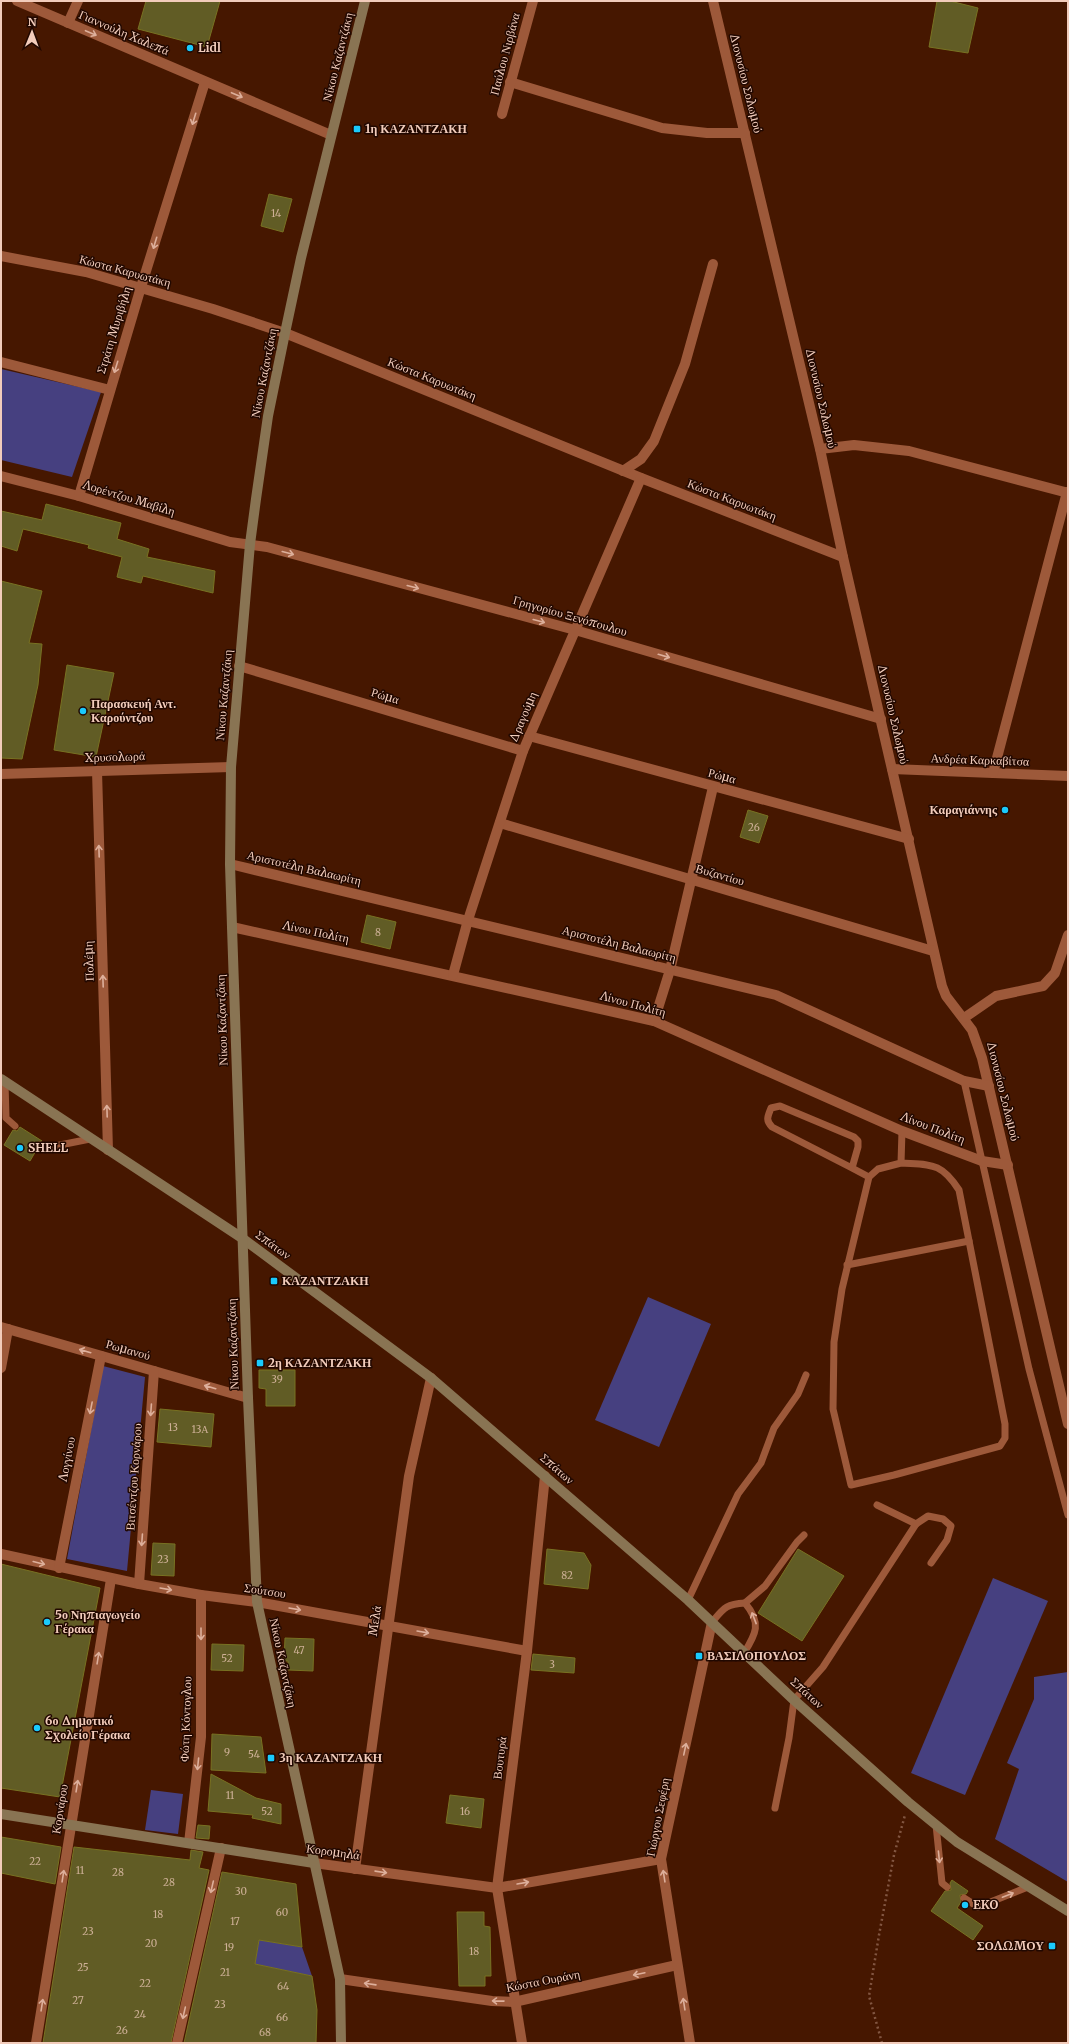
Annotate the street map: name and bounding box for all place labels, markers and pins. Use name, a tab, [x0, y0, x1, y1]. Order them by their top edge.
place label: Lidl	[198, 40, 221, 55]
marker: Lidl	[185, 43, 195, 53]
place label: 1η ΚΑΖΑΝΤΖΑΚΗ	[365, 121, 468, 136]
marker: 1η ΚΑΖΑΝΤΖΑΚΗ	[352, 124, 362, 134]
place label: Παρασκευή Αντ. Καρούντζου	[91, 696, 176, 725]
marker: Παρασκευή Αντ. Καρούντζου	[78, 706, 88, 716]
place label: Καραγιάννης	[929, 802, 998, 817]
marker: Καραγιάννης	[1000, 805, 1010, 815]
place label: SHELL	[28, 1140, 68, 1155]
marker: SHELL	[15, 1143, 25, 1153]
place label: ΚΑΖΑΝΤΖΑΚΗ	[282, 1273, 369, 1288]
marker: ΚΑΖΑΝΤΖΑΚΗ	[269, 1276, 279, 1286]
place label: 2η ΚΑΖΑΝΤΖΑΚΗ	[268, 1355, 372, 1370]
marker: 2η ΚΑΖΑΝΤΖΑΚΗ	[255, 1358, 265, 1368]
place label: 5ο Νηπιαγωγείο Γέρακα	[55, 1607, 140, 1636]
marker: 5ο Νηπιαγωγείο Γέρακα	[42, 1617, 52, 1627]
place label: ΒΑΣΙΛΟΠΟΥΛΟΣ	[707, 1648, 806, 1663]
marker: ΒΑΣΙΛΟΠΟΥΛΟΣ	[694, 1651, 704, 1661]
place label: 6ο Δημοτικό Σχολείο Γέρακα	[45, 1713, 130, 1742]
marker: 6ο Δημοτικό Σχολείο Γέρακα	[32, 1723, 42, 1733]
place label: 3η ΚΑΖΑΝΤΖΑΚΗ	[279, 1750, 383, 1765]
marker: 3η ΚΑΖΑΝΤΖΑΚΗ	[266, 1753, 276, 1763]
place label: EKO	[973, 1897, 998, 1912]
marker: EKO	[960, 1900, 970, 1910]
place label: ΣΟΛΩΜΟΥ	[977, 1938, 1044, 1953]
marker: ΣΟΛΩΜΟΥ	[1047, 1941, 1057, 1951]

